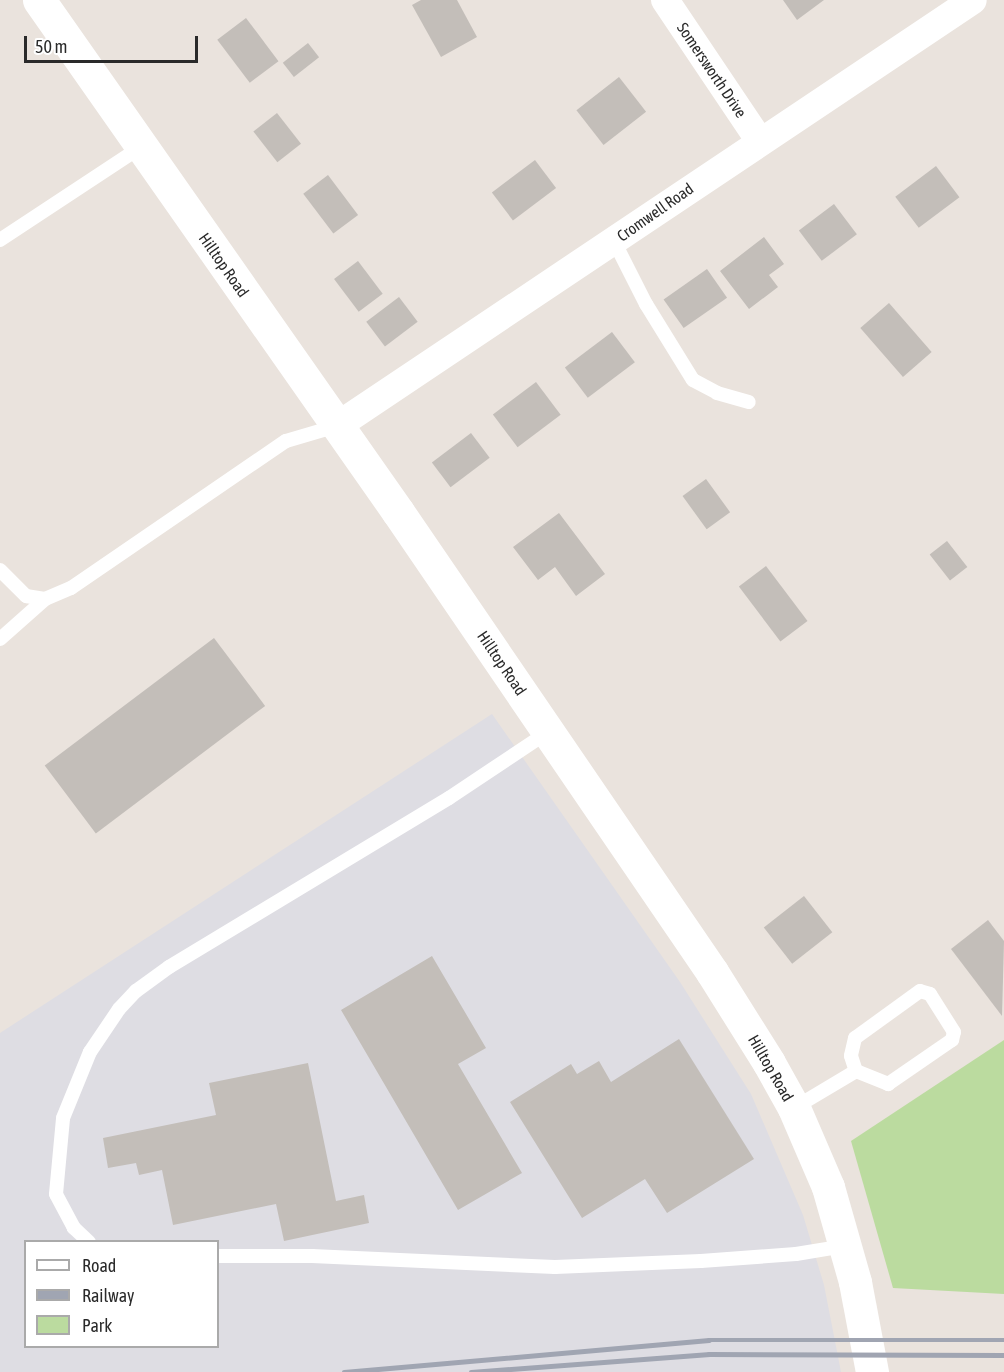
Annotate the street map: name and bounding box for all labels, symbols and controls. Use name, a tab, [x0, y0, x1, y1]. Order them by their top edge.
street label: Somersworth Drive	[673, 19, 751, 121]
scale bar	[27, 24, 201, 62]
text: 50 m	[35, 36, 67, 57]
street label: Cromwell Road	[613, 179, 697, 245]
street label: Hilltop Road	[195, 229, 253, 301]
street label: Hilltop Road	[473, 627, 531, 699]
street label: Hilltop Road	[744, 1031, 798, 1105]
legend	[24, 1240, 219, 1348]
text: Road	[82, 1255, 116, 1276]
text: Railway	[82, 1285, 134, 1306]
text: Park	[82, 1315, 112, 1336]

